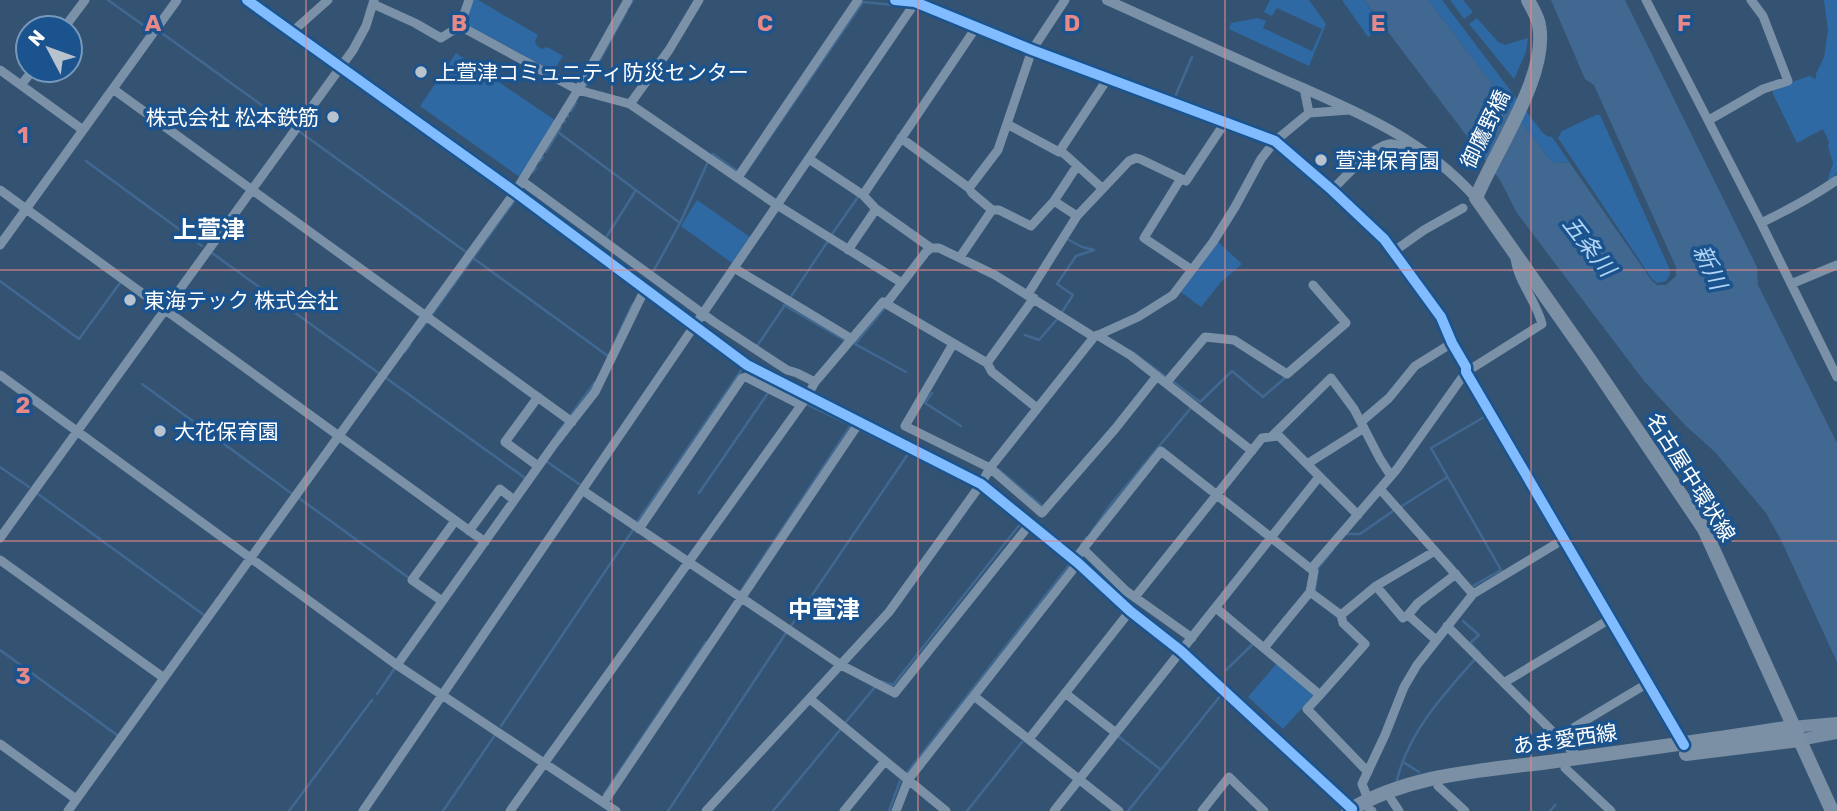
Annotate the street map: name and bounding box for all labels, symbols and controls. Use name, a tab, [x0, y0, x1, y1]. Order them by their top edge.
text: A	[145, 9, 162, 37]
text: B	[451, 9, 467, 37]
text: C	[757, 9, 773, 37]
text: D	[1064, 9, 1080, 37]
text: E	[1371, 9, 1385, 37]
text: F	[1677, 9, 1691, 37]
north arrow	[14, 14, 84, 84]
text: N	[23, 25, 50, 51]
place label: 上萱津コミュニティ防災センター	[435, 60, 749, 85]
marker: 上萱津コミュニティ防災センター	[413, 64, 429, 80]
street label: 御鷹野橋	[1455, 86, 1515, 172]
place label: 株式会社 松本鉄筋	[146, 105, 319, 130]
marker: 株式会社 松本鉄筋	[325, 109, 341, 125]
text: 1	[17, 121, 29, 149]
place label: 萱津保育園	[1335, 148, 1440, 173]
marker: 萱津保育園	[1313, 152, 1329, 168]
water label: 五条川	[1557, 210, 1623, 284]
district label: 上萱津	[173, 216, 245, 244]
water label: 新川	[1688, 240, 1734, 296]
place label: 東海テック 株式会社	[144, 288, 338, 313]
marker: 東海テック 株式会社	[122, 292, 138, 308]
text: 2	[16, 391, 30, 419]
street label: 名古屋中環状線	[1641, 408, 1741, 546]
place label: 大花保育園	[174, 419, 279, 444]
marker: 大花保育園	[152, 423, 168, 439]
district label: 中萱津	[788, 596, 860, 624]
text: 3	[15, 662, 31, 690]
street label: あま愛西線	[1511, 719, 1619, 759]

